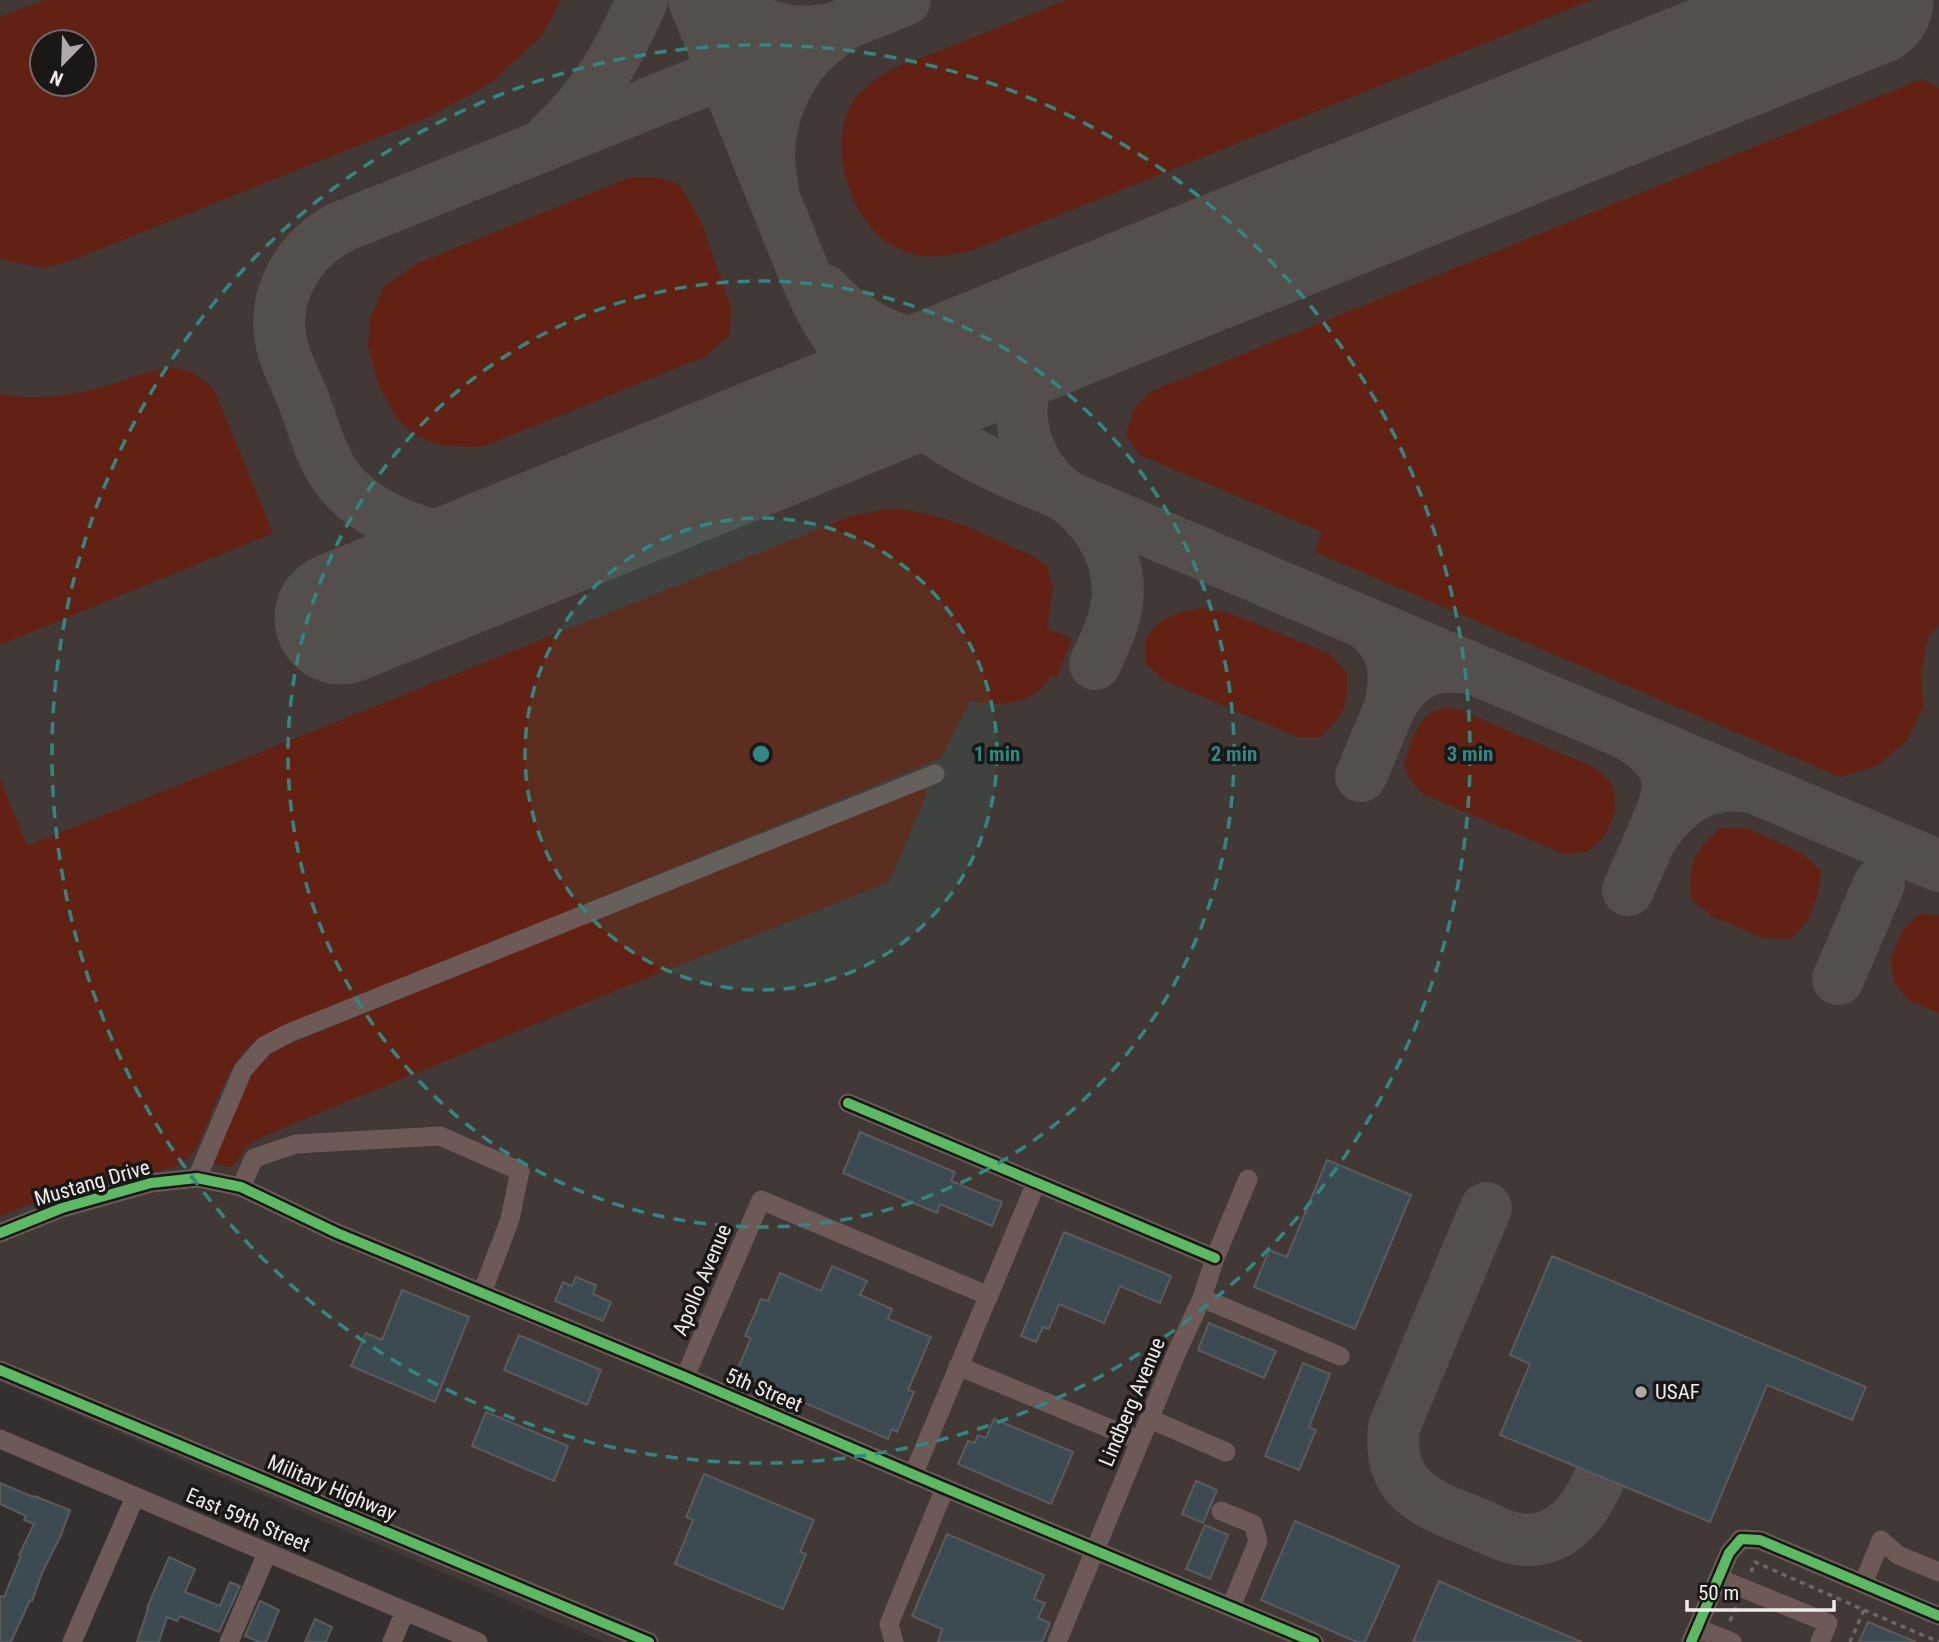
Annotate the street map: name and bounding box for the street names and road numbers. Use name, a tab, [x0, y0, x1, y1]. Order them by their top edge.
street label: Mustang Drive	[31, 1155, 153, 1211]
street label: Apollo Avenue	[668, 1221, 736, 1339]
street label: Lindberg Avenue	[1094, 1334, 1170, 1470]
street label: 5th Street	[722, 1363, 806, 1417]
street label: Military Highway	[264, 1450, 400, 1526]
street label: East 59th Street	[182, 1483, 314, 1557]

